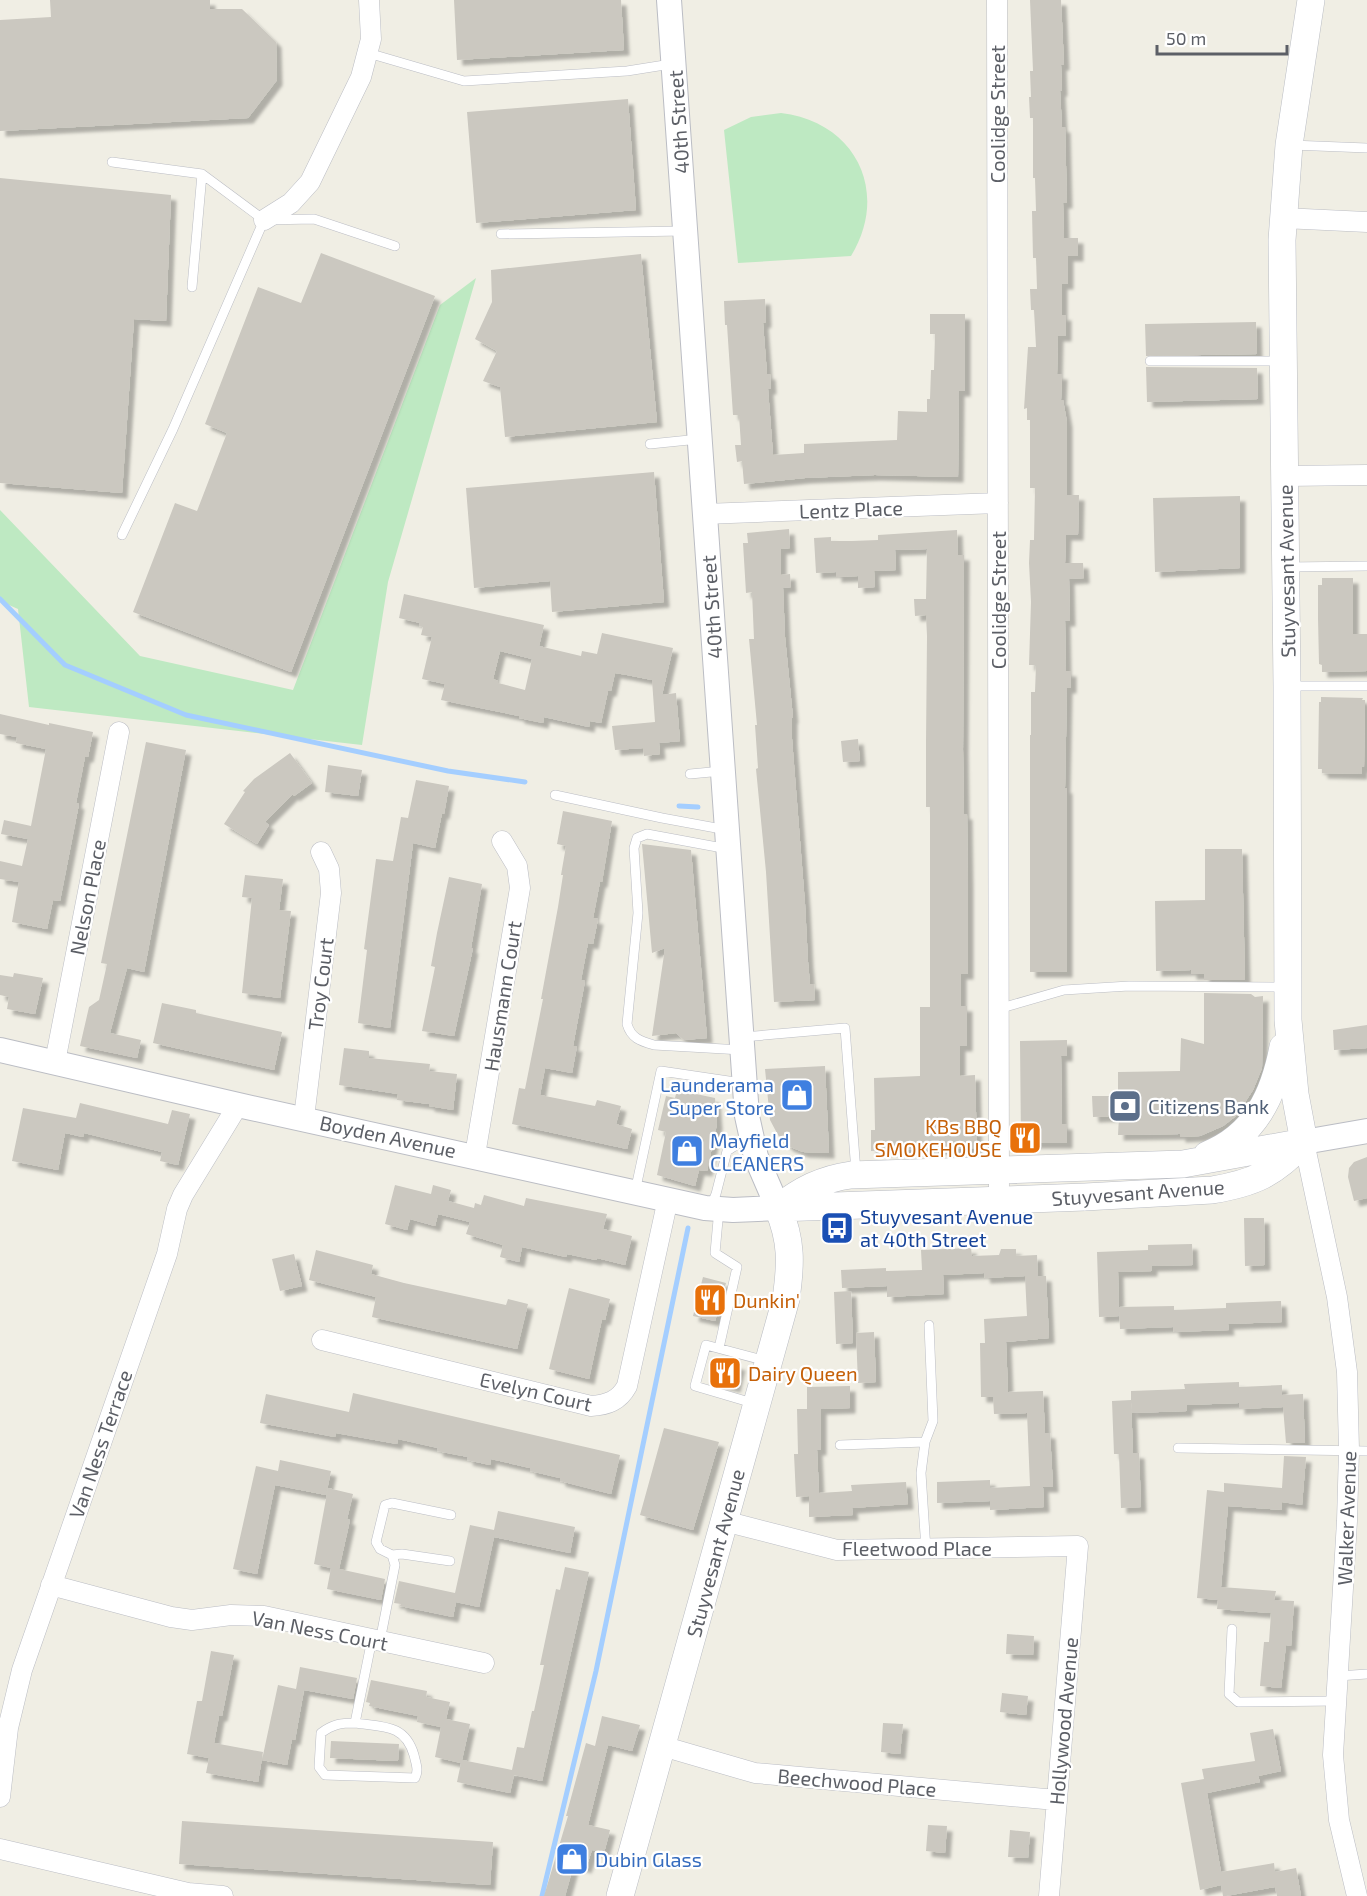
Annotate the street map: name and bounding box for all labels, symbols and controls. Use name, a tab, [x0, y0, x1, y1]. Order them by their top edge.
scale bar	[1157, 18, 1288, 56]
text: 50 m	[1166, 27, 1206, 49]
street label: Coolidge Street	[985, 44, 1009, 183]
street label: 40th Street	[662, 69, 694, 175]
street label: Stuyvesant Avenue	[1272, 484, 1300, 658]
street label: Lentz Place	[799, 495, 903, 523]
street label: Coolidge Street	[986, 530, 1010, 669]
street label: 40th Street	[695, 554, 727, 660]
street label: Nelson Place	[64, 837, 110, 957]
street label: Hausmann Court	[478, 919, 526, 1073]
street label: Troy Court	[302, 936, 338, 1032]
place label: Launderama Super Store	[660, 1072, 774, 1119]
shop icon: Launderama Super Store	[779, 1077, 815, 1113]
bank icon: Citizens Bank	[1107, 1088, 1143, 1124]
place label: Citizens Bank	[1148, 1094, 1269, 1118]
street label: Boyden Avenue	[318, 1110, 458, 1162]
place label: KBs BBQ SMOKEHOUSE	[875, 1114, 1002, 1161]
restaurant icon: KBs BBQ SMOKEHOUSE	[1007, 1120, 1043, 1156]
place label: Mayfield CLEANERS	[710, 1128, 804, 1175]
shop icon: Mayfield CLEANERS	[669, 1133, 705, 1169]
street label: Stuyvesant Avenue	[1051, 1174, 1225, 1210]
place label: Stuyvesant Avenue at 40th Street	[860, 1204, 1033, 1251]
bus stop icon: Stuyvesant Avenue at 40th Street	[819, 1210, 855, 1246]
restaurant icon: Dunkin'	[692, 1282, 728, 1318]
place label: Dunkin'	[733, 1288, 800, 1312]
restaurant icon: Dairy Queen	[707, 1355, 743, 1391]
place label: Dairy Queen	[748, 1361, 858, 1385]
street label: Evelyn Court	[478, 1366, 595, 1416]
street label: Van Ness Terrace	[63, 1367, 137, 1521]
street label: Walker Avenue	[1332, 1450, 1360, 1586]
street label: Stuyvesant Avenue	[681, 1466, 749, 1640]
street label: Fleetwood Place	[842, 1536, 992, 1560]
street label: Van Ness Court	[250, 1605, 390, 1655]
street label: Hollywood Avenue	[1044, 1636, 1082, 1806]
street label: Beechwood Place	[777, 1763, 937, 1801]
shop icon: Dubin Glass	[554, 1841, 590, 1877]
place label: Dubin Glass	[595, 1847, 702, 1871]

